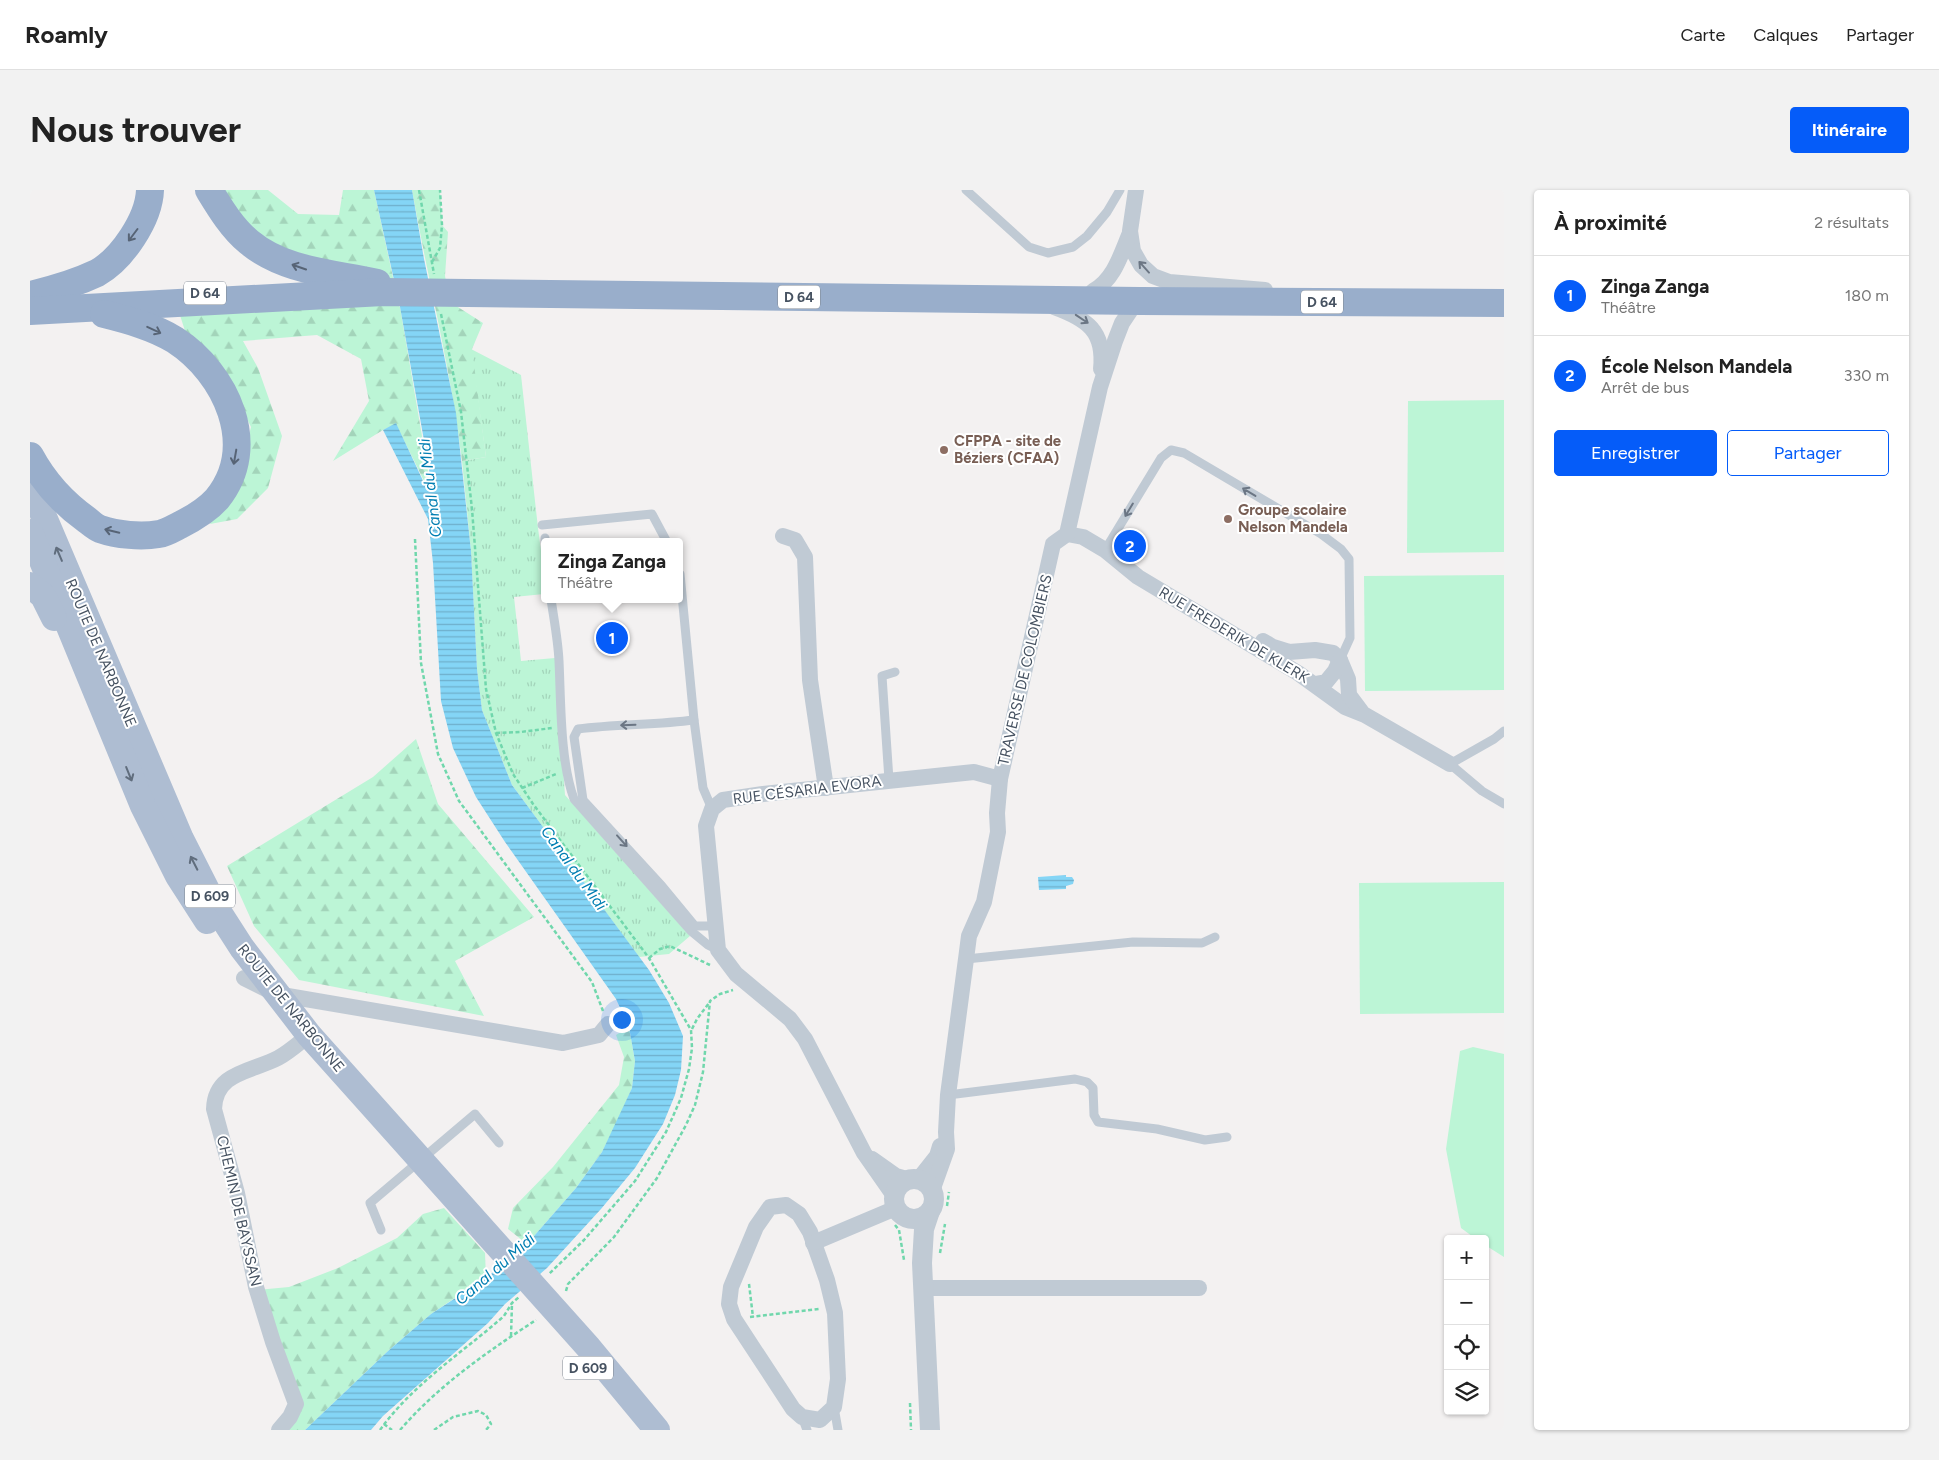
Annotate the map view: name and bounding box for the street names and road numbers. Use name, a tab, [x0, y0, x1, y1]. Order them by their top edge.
road number: D 64	[184, 282, 226, 305]
road number: D 64	[778, 285, 820, 308]
road number: D 64	[1301, 290, 1343, 314]
street label: TRAVERSE DE COLOMBIERS	[994, 573, 1056, 767]
street label: ROUTE DE NARBONNE	[62, 576, 140, 730]
street label: RUE FREDERIK DE KLERK	[1156, 583, 1313, 687]
street label: RUE CÉSARIA EVORA	[732, 772, 882, 808]
road number: D 609	[185, 884, 235, 908]
street label: ROUTE DE NARBONNE	[234, 940, 348, 1076]
street label: CHEMIN DE BAYSSAN	[213, 1134, 265, 1288]
road number: D 609	[563, 1356, 613, 1380]

